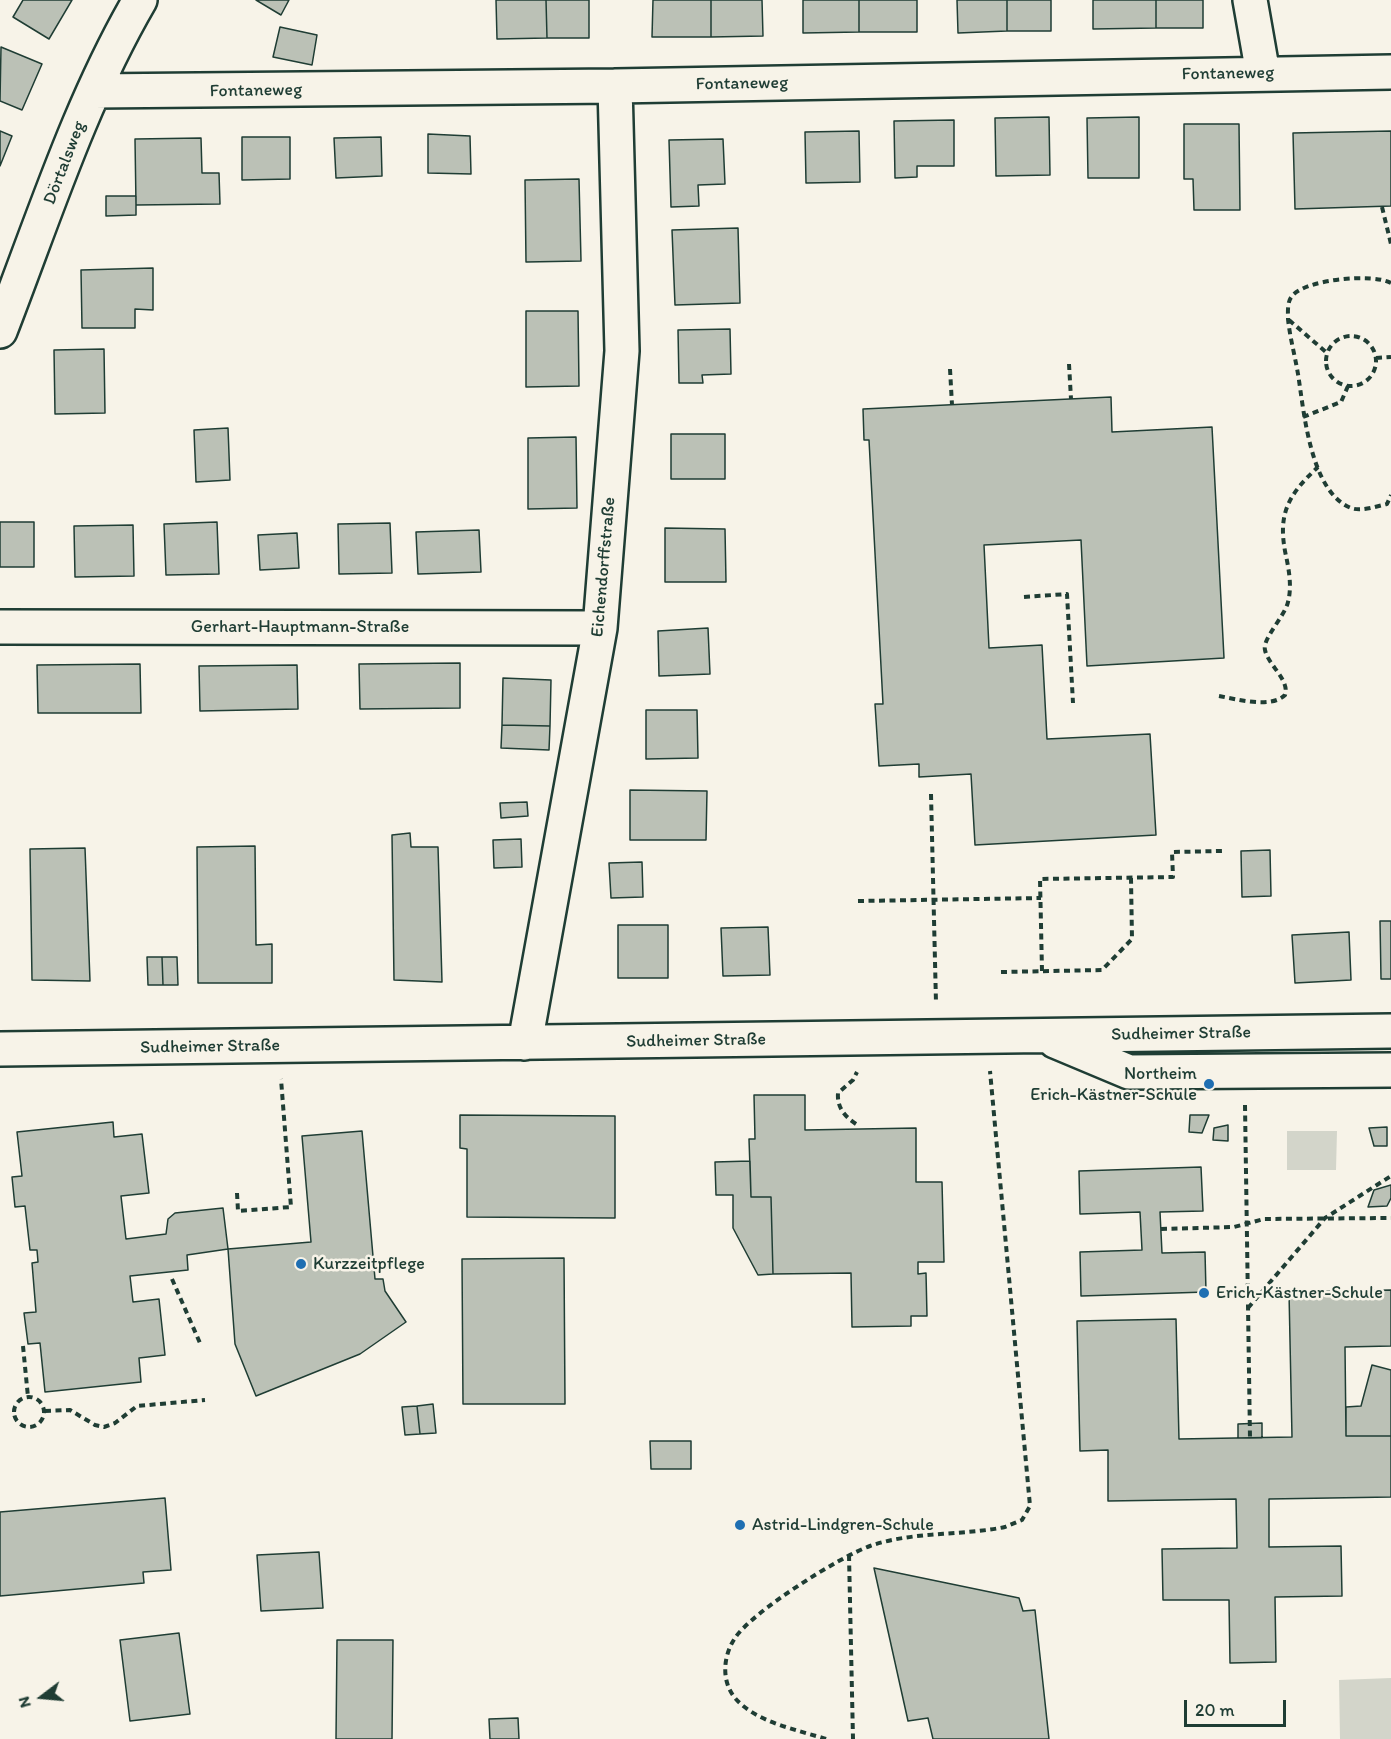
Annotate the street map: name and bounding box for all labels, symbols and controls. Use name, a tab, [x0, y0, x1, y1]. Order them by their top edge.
street label: Fontaneweg	[1182, 62, 1274, 86]
street label: Fontaneweg	[696, 72, 788, 96]
street label: Fontaneweg	[210, 79, 302, 103]
street label: Dörtalsweg	[39, 118, 91, 208]
street label: Eichendorffstraße	[587, 496, 621, 638]
street label: Gerhart-Hauptmann-Straße	[191, 616, 409, 638]
street label: Sudheimer Straße	[1111, 1022, 1251, 1046]
street label: Sudheimer Straße	[626, 1029, 766, 1053]
street label: Sudheimer Straße	[140, 1035, 280, 1059]
place label: Northeim Erich-Kästner-Schule	[1030, 1063, 1197, 1106]
marker: Northeim Erich-Kästner-Schule	[1202, 1077, 1216, 1091]
place label: Kurzzeitpflege	[313, 1253, 425, 1275]
marker: Kurzzeitpflege	[294, 1257, 308, 1271]
place label: Erich-Kästner-Schule	[1216, 1282, 1383, 1304]
marker: Erich-Kästner-Schule	[1197, 1286, 1211, 1300]
place label: Astrid-Lindgren-Schule	[752, 1514, 934, 1536]
marker: Astrid-Lindgren-Schule	[733, 1518, 747, 1532]
north arrow	[12, 1667, 72, 1727]
scale bar	[1187, 1688, 1289, 1726]
text: N	[14, 1694, 35, 1710]
text: 20 m	[1195, 1699, 1235, 1721]

